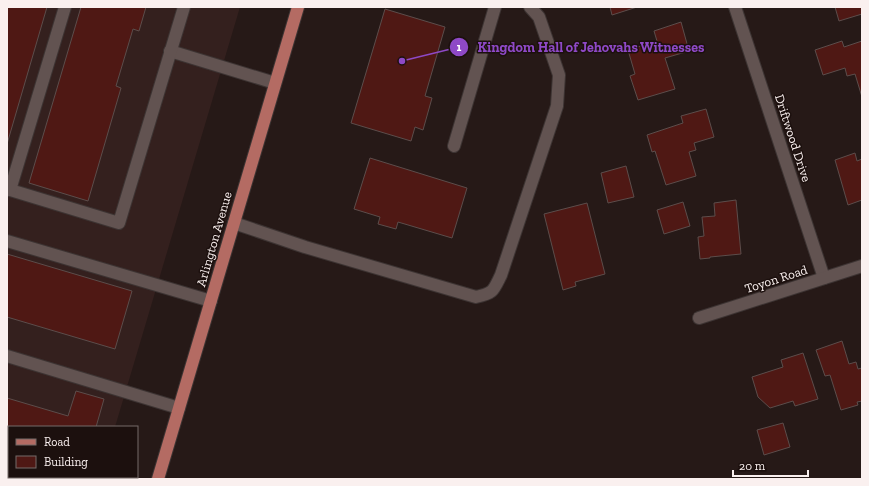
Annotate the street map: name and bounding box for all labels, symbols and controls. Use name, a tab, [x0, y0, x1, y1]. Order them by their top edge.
callout: Kingdom Hall of Jehovahs Witnesses	[449, 34, 713, 60]
text: Kingdom Hall of Jehovahs Witnesses	[478, 39, 705, 56]
text: 1	[457, 40, 462, 54]
street label: Driftwood Drive	[772, 92, 814, 184]
street label: Arlington Avenue	[193, 190, 235, 288]
street label: Toyon Road	[743, 262, 809, 296]
legend	[8, 426, 138, 478]
text: Road	[44, 435, 70, 449]
scale bar	[733, 452, 808, 478]
text: Building	[44, 455, 88, 469]
text: 20 m	[739, 459, 766, 473]

